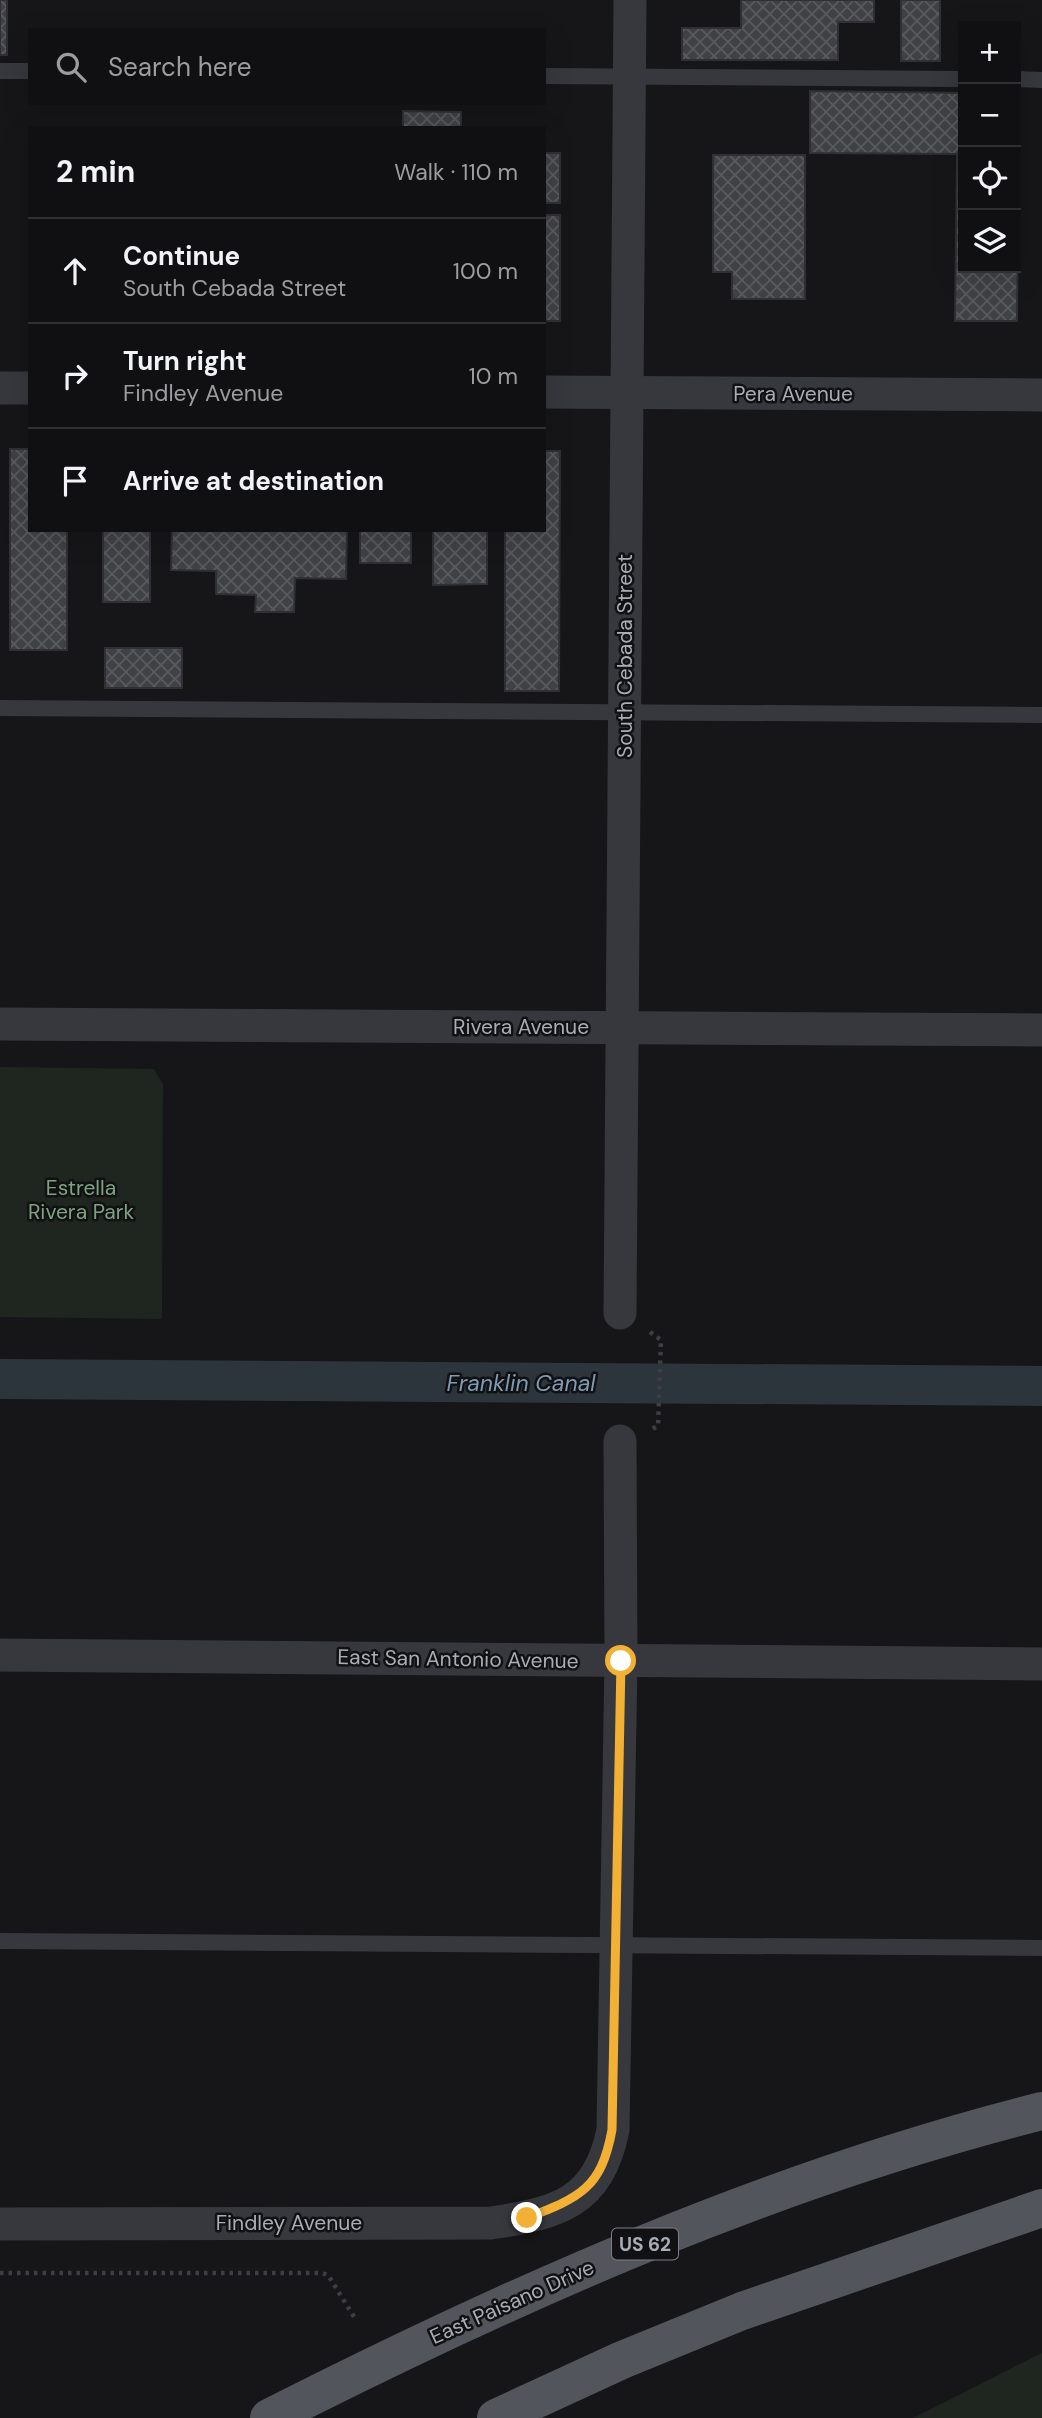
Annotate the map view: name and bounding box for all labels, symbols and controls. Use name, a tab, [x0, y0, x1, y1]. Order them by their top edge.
map controls	[958, 21, 1021, 273]
button: +	[958, 21, 1021, 84]
search box	[28, 28, 546, 105]
icon: search	[52, 48, 90, 86]
text: Search here	[108, 50, 251, 84]
button: −	[958, 84, 1021, 147]
button: locate	[958, 147, 1021, 210]
text: 2 min	[56, 152, 135, 191]
text: Walk · 110 m	[394, 157, 518, 187]
button: layers	[958, 210, 1021, 273]
text: Continue	[123, 239, 240, 273]
icon: ahead	[56, 252, 94, 290]
text: 100 m	[453, 256, 518, 286]
text: South Cebada Street	[123, 273, 346, 303]
text: Turn right	[123, 344, 247, 378]
icon: right	[56, 357, 94, 395]
text: 10 m	[468, 361, 518, 391]
text: Findley Avenue	[123, 378, 283, 408]
street label: Pera Avenue	[733, 380, 853, 408]
icon: arrive	[56, 462, 94, 500]
text: Arrive at destination	[123, 464, 384, 498]
street label: South Cebada Street	[611, 554, 639, 758]
street label: Rivera Avenue	[453, 1013, 589, 1041]
park label: Estrella Rivera Park	[28, 1174, 135, 1226]
water label: Franklin Canal	[446, 1368, 596, 1398]
street label: East San Antonio Avenue	[337, 1643, 579, 1675]
route start	[605, 1645, 636, 1676]
route end	[511, 2202, 542, 2233]
street label: Findley Avenue	[216, 2209, 362, 2237]
road number: US 62	[612, 2228, 678, 2260]
street label: East Paisano Drive	[425, 2253, 599, 2351]

